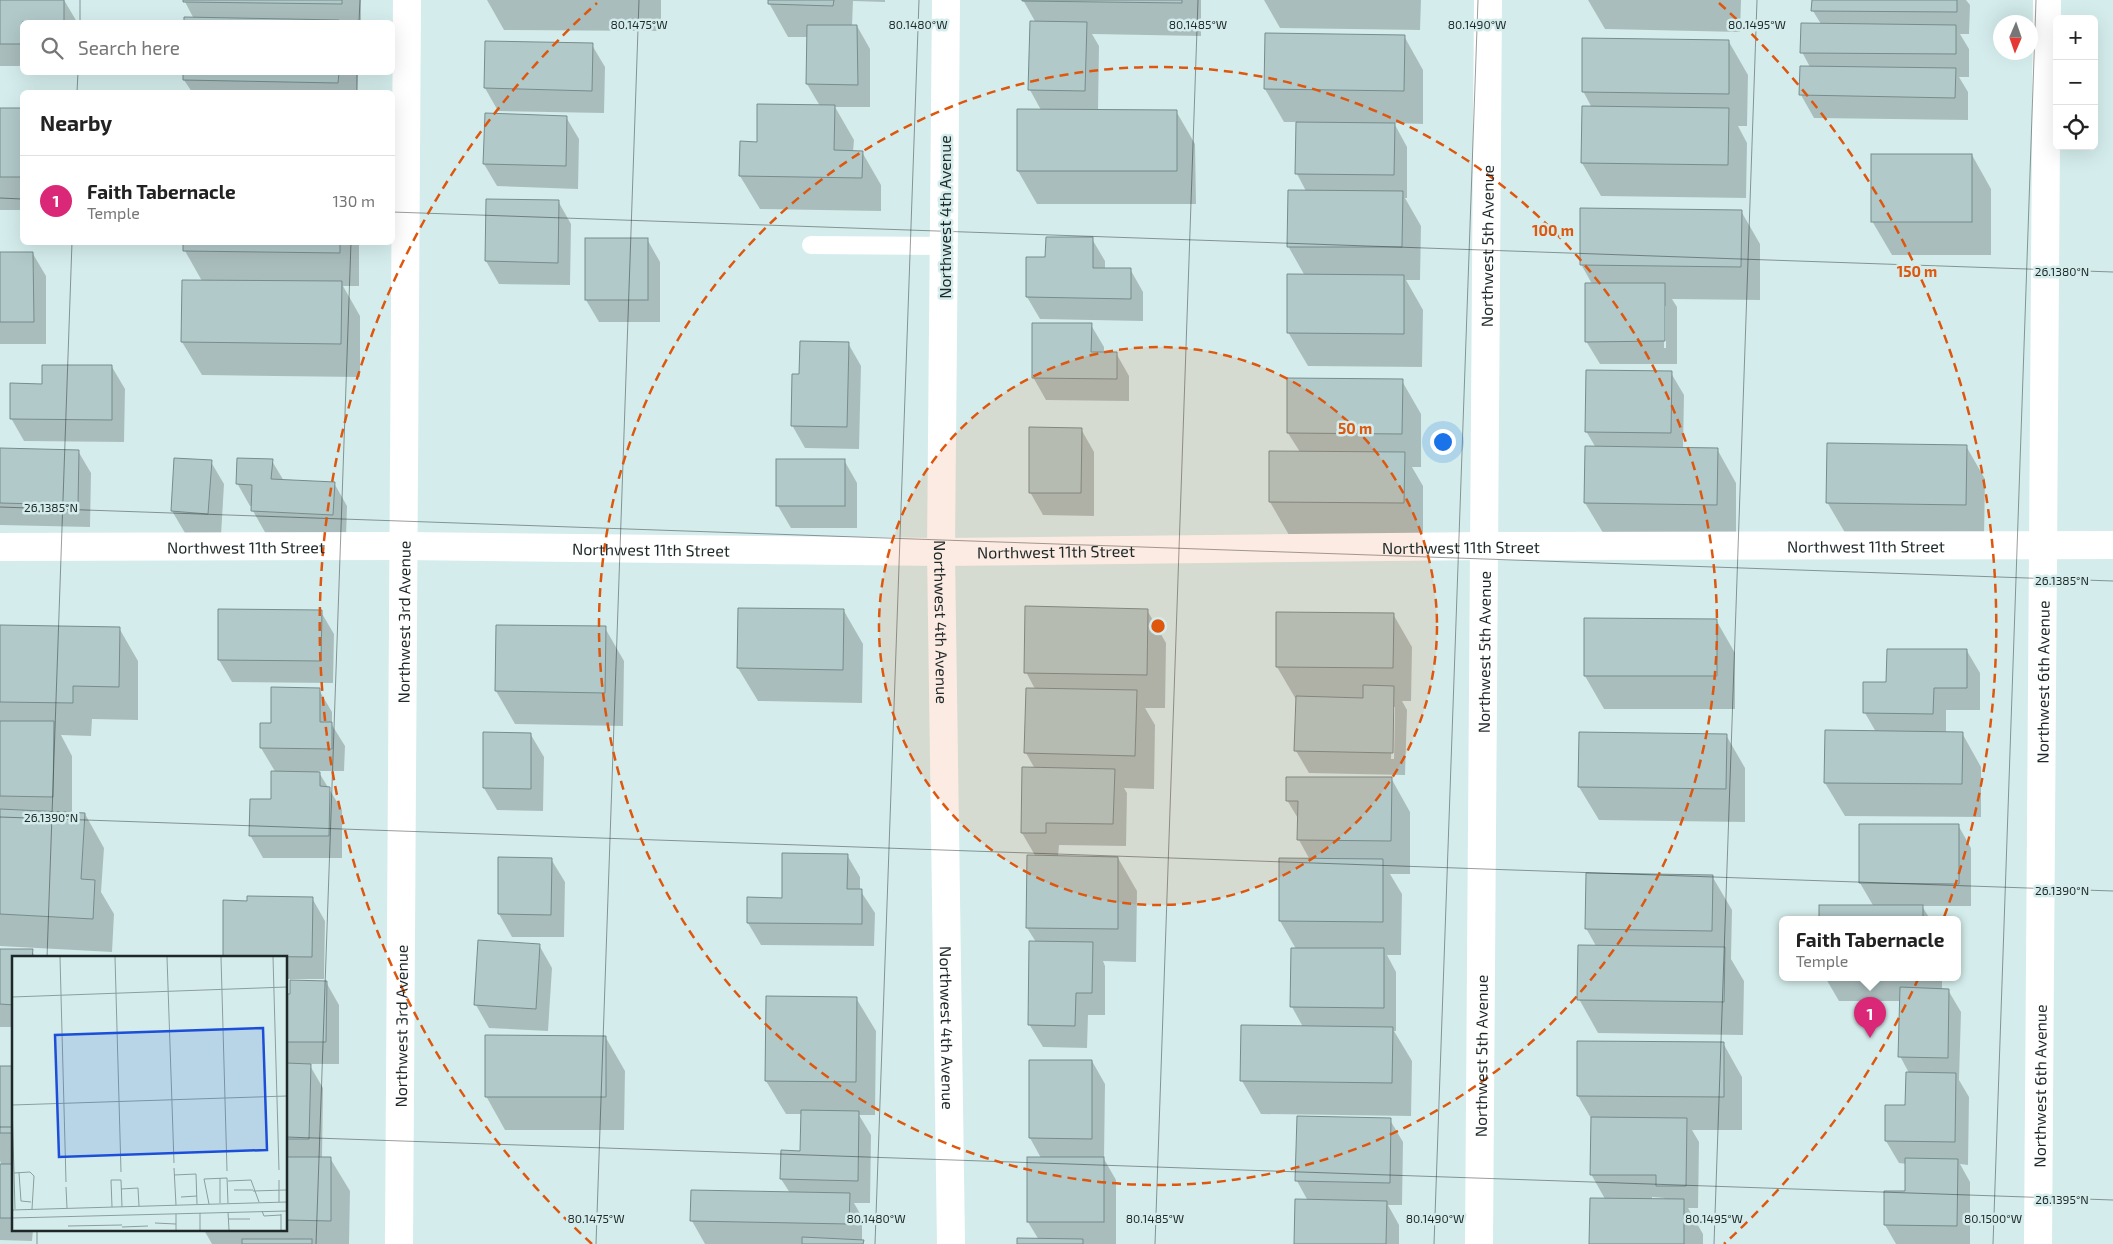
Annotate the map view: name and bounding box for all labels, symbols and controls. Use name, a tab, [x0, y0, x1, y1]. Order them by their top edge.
north arrow	[1993, 15, 2038, 60]
map controls	[2053, 15, 2098, 150]
button: +	[2053, 15, 2098, 60]
text: 80.1475°W	[610, 17, 668, 31]
text: 80.1480°W	[888, 17, 948, 31]
text: 80.1485°W	[1169, 17, 1227, 31]
text: 80.1490°W	[1448, 17, 1506, 31]
text: 80.1495°W	[1728, 17, 1786, 31]
search box	[20, 20, 395, 75]
icon: search	[38, 34, 66, 62]
text: Search here	[78, 36, 180, 59]
button: −	[2053, 60, 2098, 105]
button: locate	[2053, 105, 2098, 150]
text: Nearby	[40, 110, 112, 135]
street label: Northwest 4th Avenue	[935, 135, 954, 299]
street label: Northwest 5th Avenue	[1476, 165, 1496, 327]
text: Faith Tabernacle	[87, 180, 236, 203]
text: 1	[53, 191, 59, 210]
text: 130 m	[333, 191, 375, 210]
text: Temple	[87, 203, 140, 222]
text: 100 m	[1532, 221, 1574, 239]
text: 150 m	[1897, 262, 1937, 280]
text: 26.1380°N	[2035, 264, 2089, 278]
text: 50 m	[1338, 419, 1372, 437]
your location	[1430, 429, 1456, 455]
text: 26.1385°N	[24, 500, 78, 514]
street label: Northwest 11th Street	[1382, 536, 1540, 557]
street label: Northwest 11th Street	[1787, 536, 1945, 555]
street label: Northwest 11th Street	[167, 537, 325, 556]
street label: Northwest 11th Street	[572, 538, 730, 559]
street label: Northwest 3rd Avenue	[393, 540, 413, 704]
street label: Northwest 4th Avenue	[931, 540, 953, 704]
street label: Northwest 11th Street	[977, 540, 1135, 561]
street label: Northwest 5th Avenue	[1473, 571, 1493, 733]
text: 26.1385°N	[2035, 573, 2089, 587]
street label: Northwest 6th Avenue	[2032, 600, 2052, 764]
centre of rings	[1149, 617, 1167, 635]
text: 26.1390°N	[24, 810, 78, 824]
text: 26.1390°N	[2035, 883, 2089, 897]
popup	[1779, 916, 1961, 981]
text: Faith Tabernacle	[1796, 928, 1944, 951]
street label: Northwest 3rd Avenue	[390, 944, 410, 1108]
street label: Northwest 4th Avenue	[937, 946, 959, 1110]
text: Temple	[1796, 951, 1848, 970]
inset map	[12, 956, 288, 1232]
street label: Northwest 5th Avenue	[1470, 975, 1490, 1137]
pin: 1	[1854, 997, 1886, 1038]
street label: Northwest 6th Avenue	[2029, 1004, 2049, 1168]
text: 26.1395°N	[2035, 1192, 2089, 1206]
text: 80.1475°W	[567, 1211, 625, 1225]
text: 80.1480°W	[846, 1211, 906, 1225]
text: 80.1485°W	[1126, 1211, 1184, 1225]
text: 80.1490°W	[1406, 1211, 1464, 1225]
text: 80.1495°W	[1685, 1211, 1743, 1225]
text: 80.1500°W	[1964, 1211, 2022, 1225]

